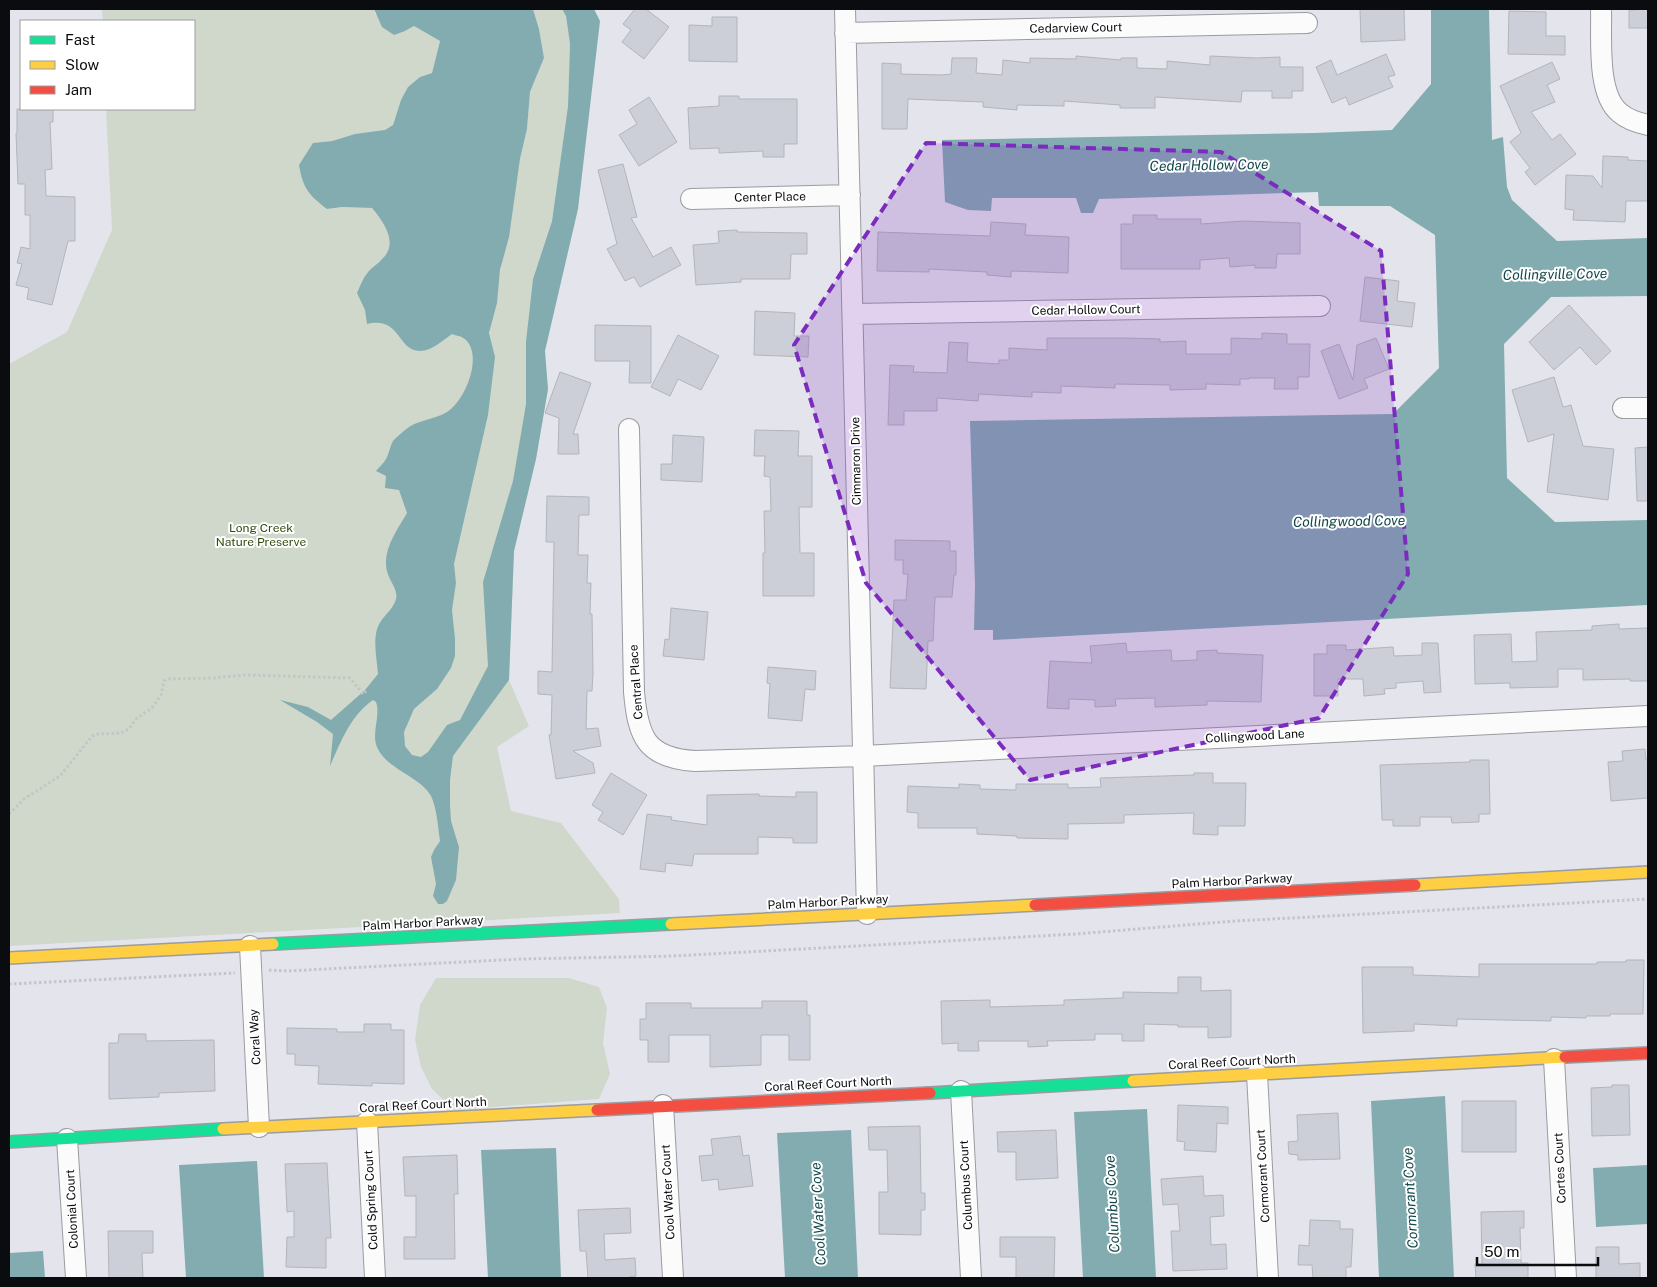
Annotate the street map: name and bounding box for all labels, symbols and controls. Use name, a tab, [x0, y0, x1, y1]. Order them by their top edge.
legend	[20, 20, 195, 110]
street label: Cedarview Court	[1029, 20, 1123, 36]
text: Fast	[65, 31, 95, 48]
text: Slow	[65, 56, 100, 73]
text: Jam	[65, 81, 92, 98]
water label: Cedar Hollow Cove	[1149, 156, 1269, 174]
street label: Center Place	[734, 189, 806, 205]
water label: Collingville Cove	[1503, 265, 1608, 283]
street label: Cedar Hollow Court	[1031, 302, 1141, 318]
street label: Cimmaron Drive	[848, 416, 864, 505]
water label: Collingwood Cove	[1293, 512, 1406, 530]
park label: Long Creek Nature Preserve	[216, 521, 307, 549]
street label: Central Place	[626, 644, 646, 720]
street label: Collingwood Lane	[1205, 726, 1305, 746]
street label: Palm Harbor Parkway	[1171, 871, 1293, 891]
street label: Palm Harbor Parkway	[767, 892, 889, 912]
street label: Palm Harbor Parkway	[362, 913, 484, 933]
street label: Coral Way	[247, 1008, 263, 1065]
street label: Coral Reef Court North	[1168, 1052, 1296, 1072]
street label: Coral Reef Court North	[764, 1074, 892, 1094]
street label: Coral Reef Court North	[359, 1095, 487, 1115]
street label: Cormorant Court	[1254, 1129, 1272, 1223]
street label: Cortes Court	[1551, 1132, 1569, 1204]
street label: Columbus Court	[957, 1139, 975, 1230]
street label: Cool Water Court	[658, 1144, 677, 1240]
water label: Cormorant Cove	[1399, 1147, 1421, 1249]
street label: Cold Spring Court	[361, 1149, 381, 1250]
water label: Columbus Cove	[1101, 1155, 1123, 1253]
water label: Cool Water Cove	[807, 1162, 829, 1266]
street label: Colonial Court	[63, 1169, 81, 1249]
scale bar	[1477, 1234, 1598, 1266]
text: 50 m	[1484, 1243, 1519, 1260]

